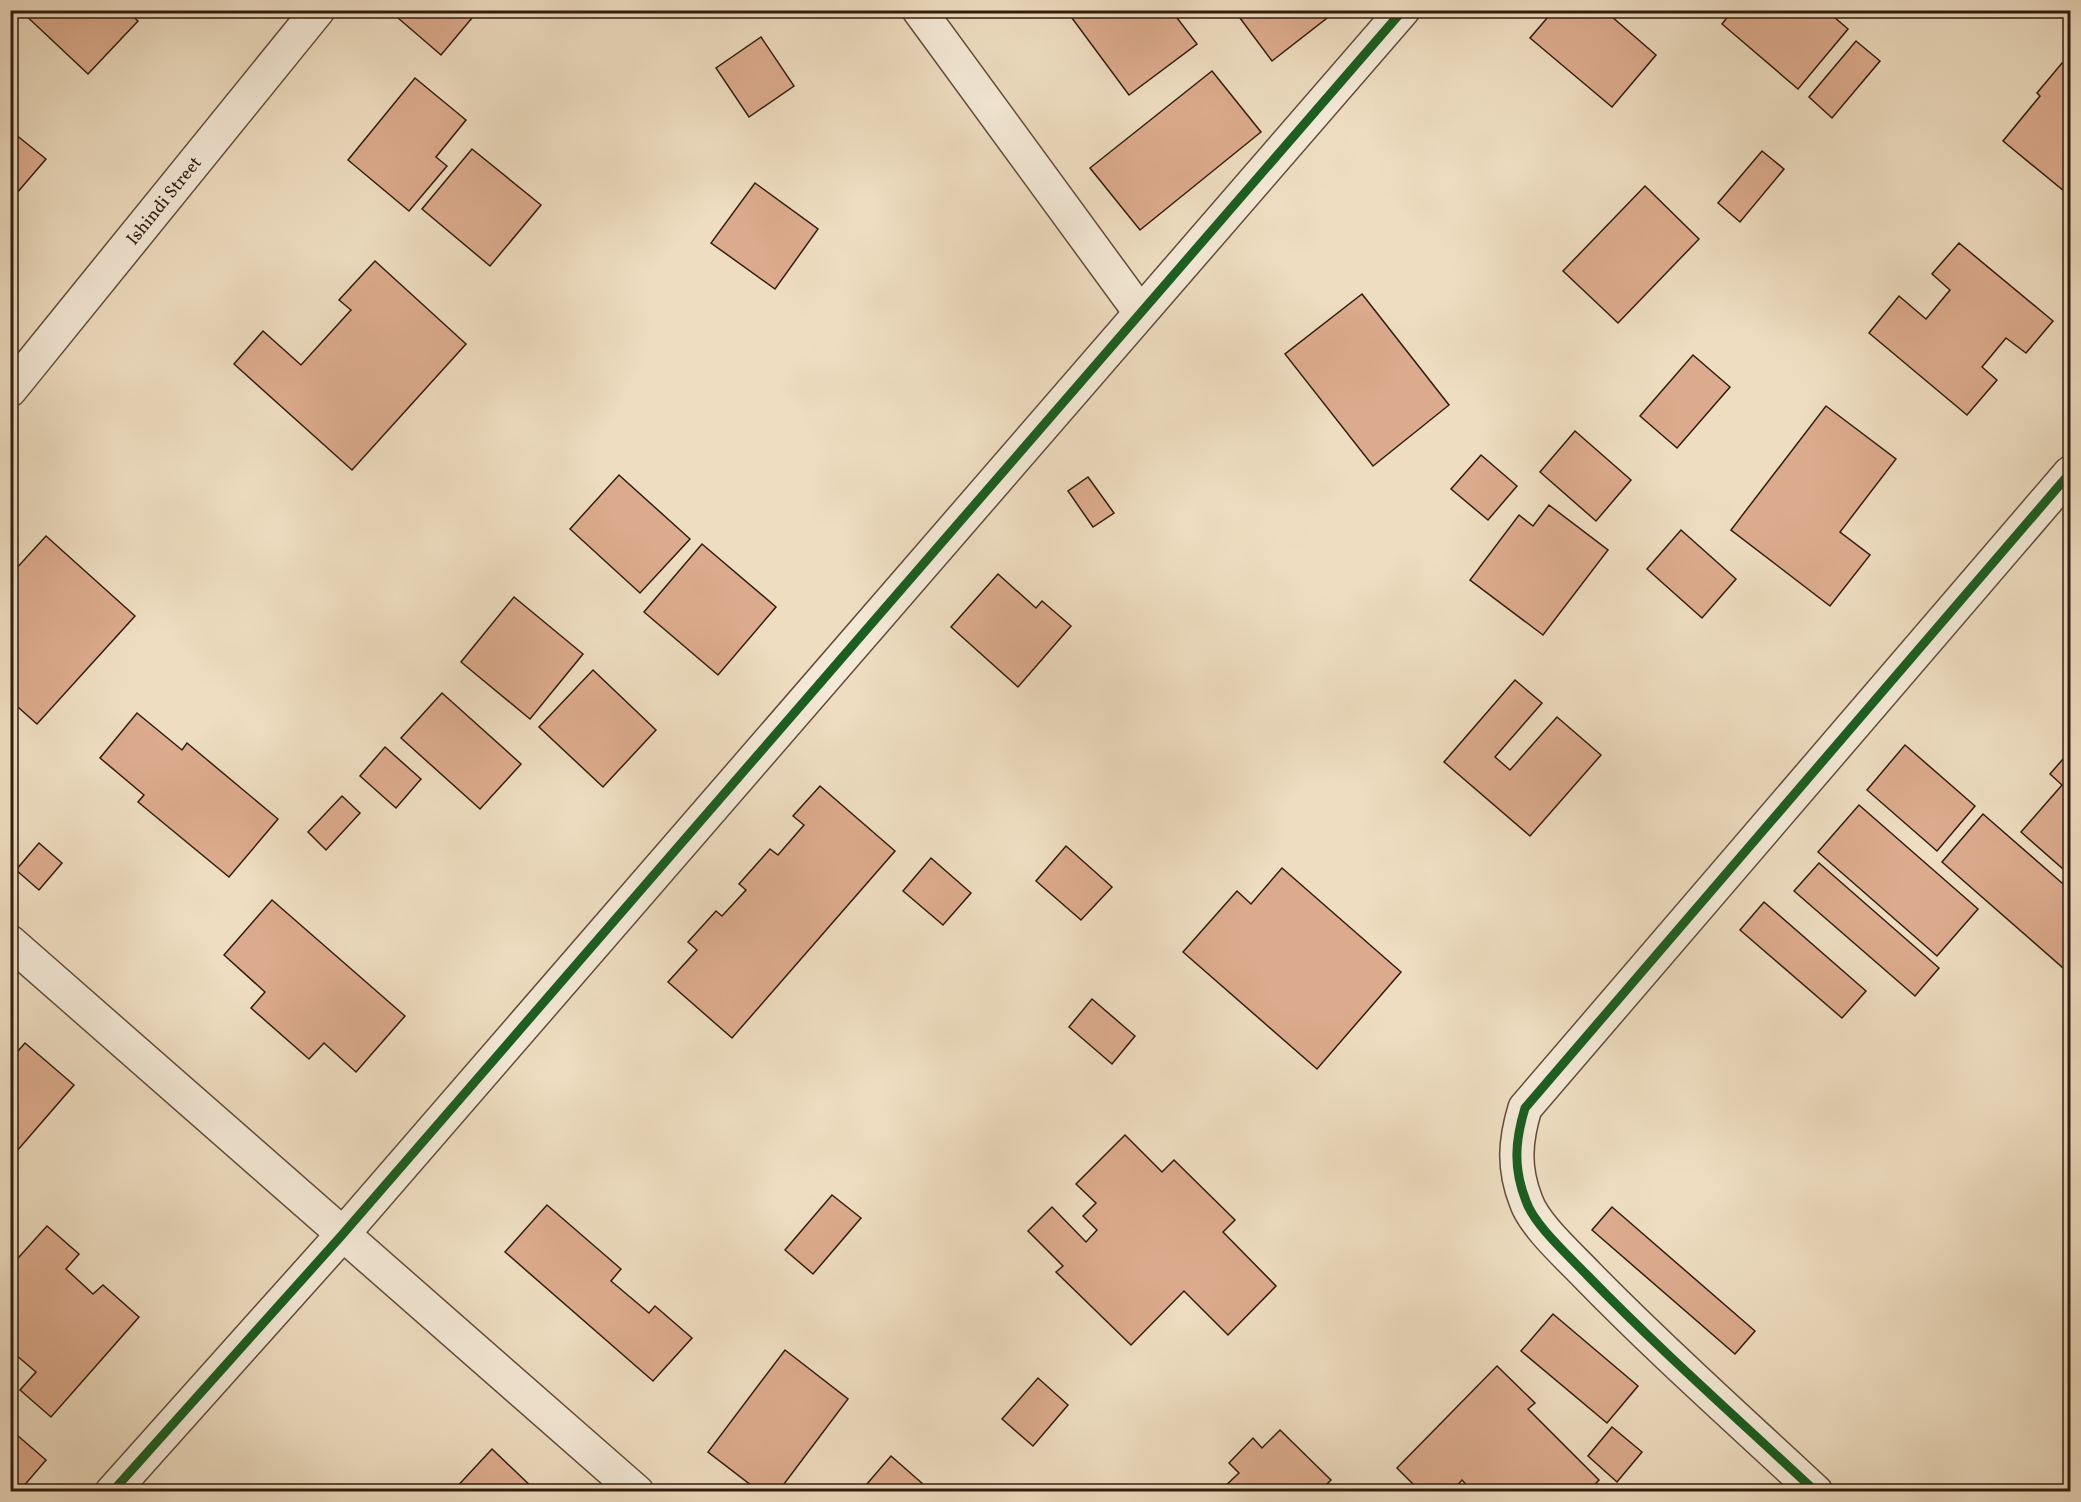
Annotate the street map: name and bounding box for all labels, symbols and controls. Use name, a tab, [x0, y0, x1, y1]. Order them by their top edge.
street label: Ishindi Street	[121, 152, 208, 251]

